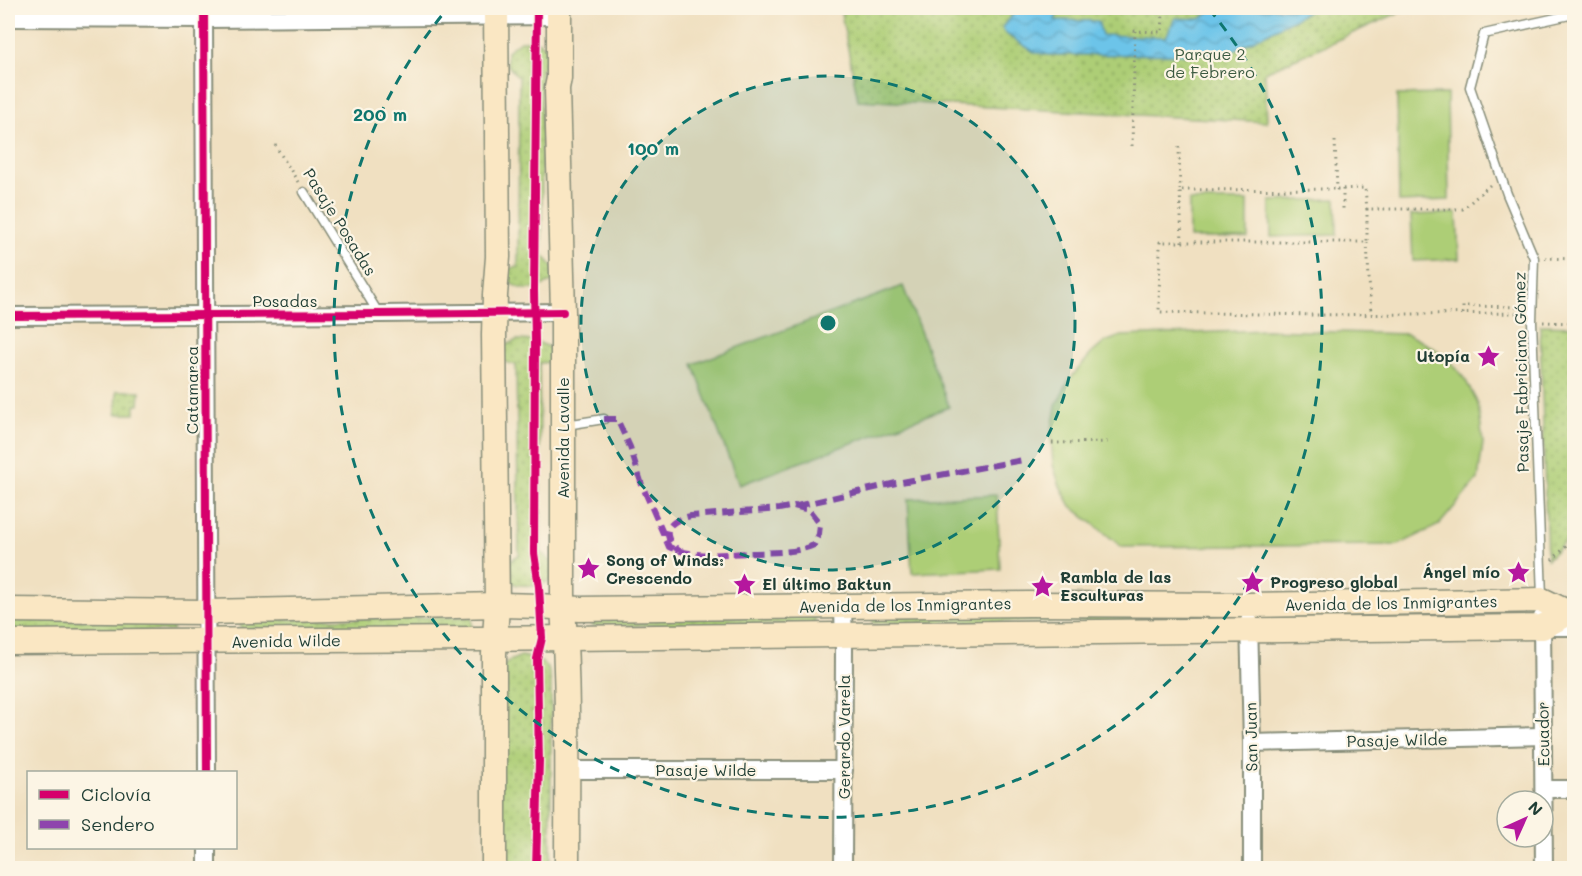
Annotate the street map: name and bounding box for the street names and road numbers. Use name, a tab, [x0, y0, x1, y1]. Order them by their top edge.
street label: Pasaje Posadas	[299, 164, 382, 279]
street label: Pasaje Fabriciano Gómez	[1508, 271, 1533, 472]
street label: Posadas	[253, 290, 317, 311]
street label: Catamarca	[181, 346, 202, 434]
street label: Avenida Lavalle	[552, 377, 573, 499]
street label: Avenida de los Inmigrantes	[1284, 590, 1498, 615]
street label: Avenida de los Inmigrantes	[798, 592, 1012, 617]
street label: Avenida Wilde	[231, 629, 341, 652]
street label: Gerardo Varela	[833, 675, 854, 799]
street label: Ecuador	[1531, 701, 1554, 767]
street label: San Juan	[1239, 702, 1262, 772]
street label: Pasaje Wilde	[1346, 728, 1448, 751]
street label: Pasaje Wilde	[656, 759, 756, 780]

